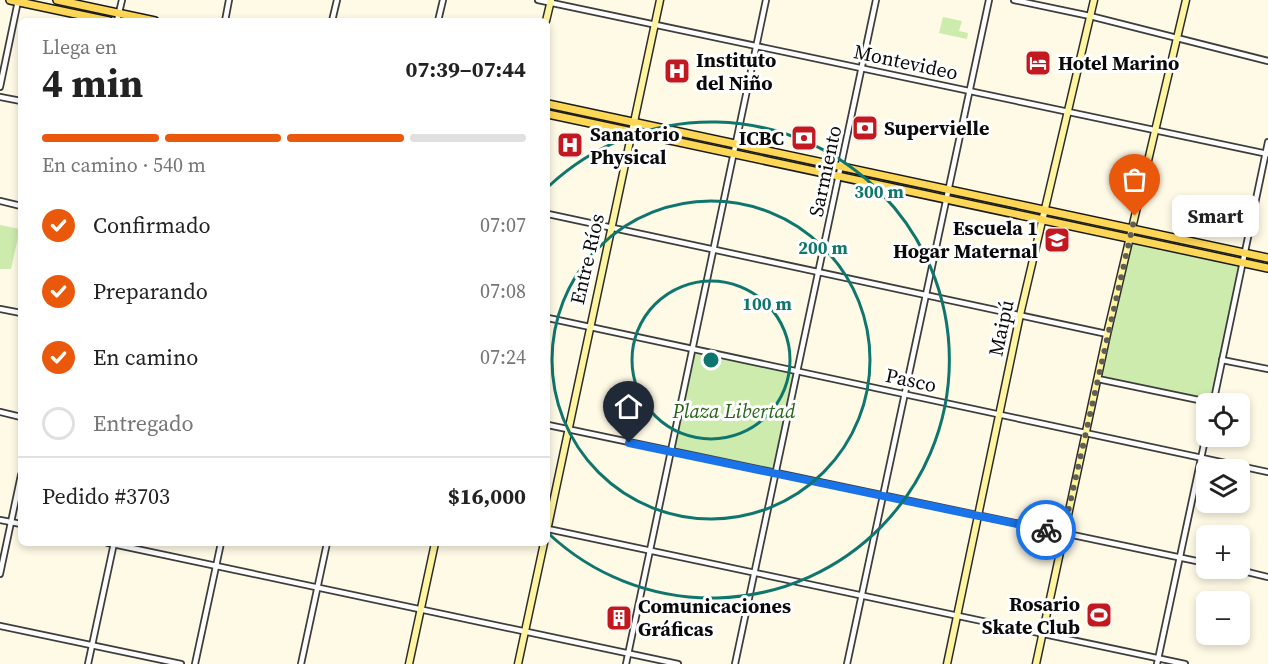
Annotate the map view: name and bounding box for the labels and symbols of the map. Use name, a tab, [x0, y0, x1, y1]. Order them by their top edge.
street label: Montevideo	[851, 37, 961, 87]
place label: Instituto del Niño	[696, 46, 776, 97]
hotel icon: Hotel Marino	[1023, 48, 1053, 78]
place label: Hotel Marino	[1058, 49, 1179, 77]
hospital icon: Instituto del Niño	[662, 56, 692, 86]
bank icon: Supervielle	[850, 113, 880, 143]
place label: Supervielle	[884, 114, 989, 142]
place label: Sanatorio Physical	[590, 120, 680, 171]
bank icon: ICBC	[789, 123, 819, 153]
street label: Sarmiento	[802, 123, 848, 219]
place label: ICBC	[739, 124, 784, 152]
hospital icon: Sanatorio Physical	[555, 130, 585, 160]
pin	[1109, 154, 1160, 216]
text: 300 m	[854, 179, 904, 204]
callout: Smart	[1171, 195, 1258, 237]
street label: Entre Ríos	[563, 211, 611, 307]
place label: Escuela 1 Hogar Maternal	[893, 214, 1038, 265]
school or university icon: Escuela 1 Hogar Maternal	[1042, 225, 1072, 255]
text: 200 m	[798, 235, 848, 260]
text: 100 m	[742, 291, 792, 316]
street label: Maipú	[981, 297, 1021, 359]
centre of rings	[701, 350, 721, 370]
street label: Pasco	[883, 361, 939, 399]
pin	[603, 381, 654, 443]
park label: Plaza Libertad	[672, 397, 796, 425]
courier	[1016, 500, 1076, 560]
place label: Rosario Skate Club	[982, 590, 1080, 641]
place label: Comunicaciones Gráficas	[638, 592, 791, 643]
sports icon: Rosario Skate Club	[1084, 600, 1114, 630]
building icon: Comunicaciones Gráficas	[604, 603, 634, 633]

